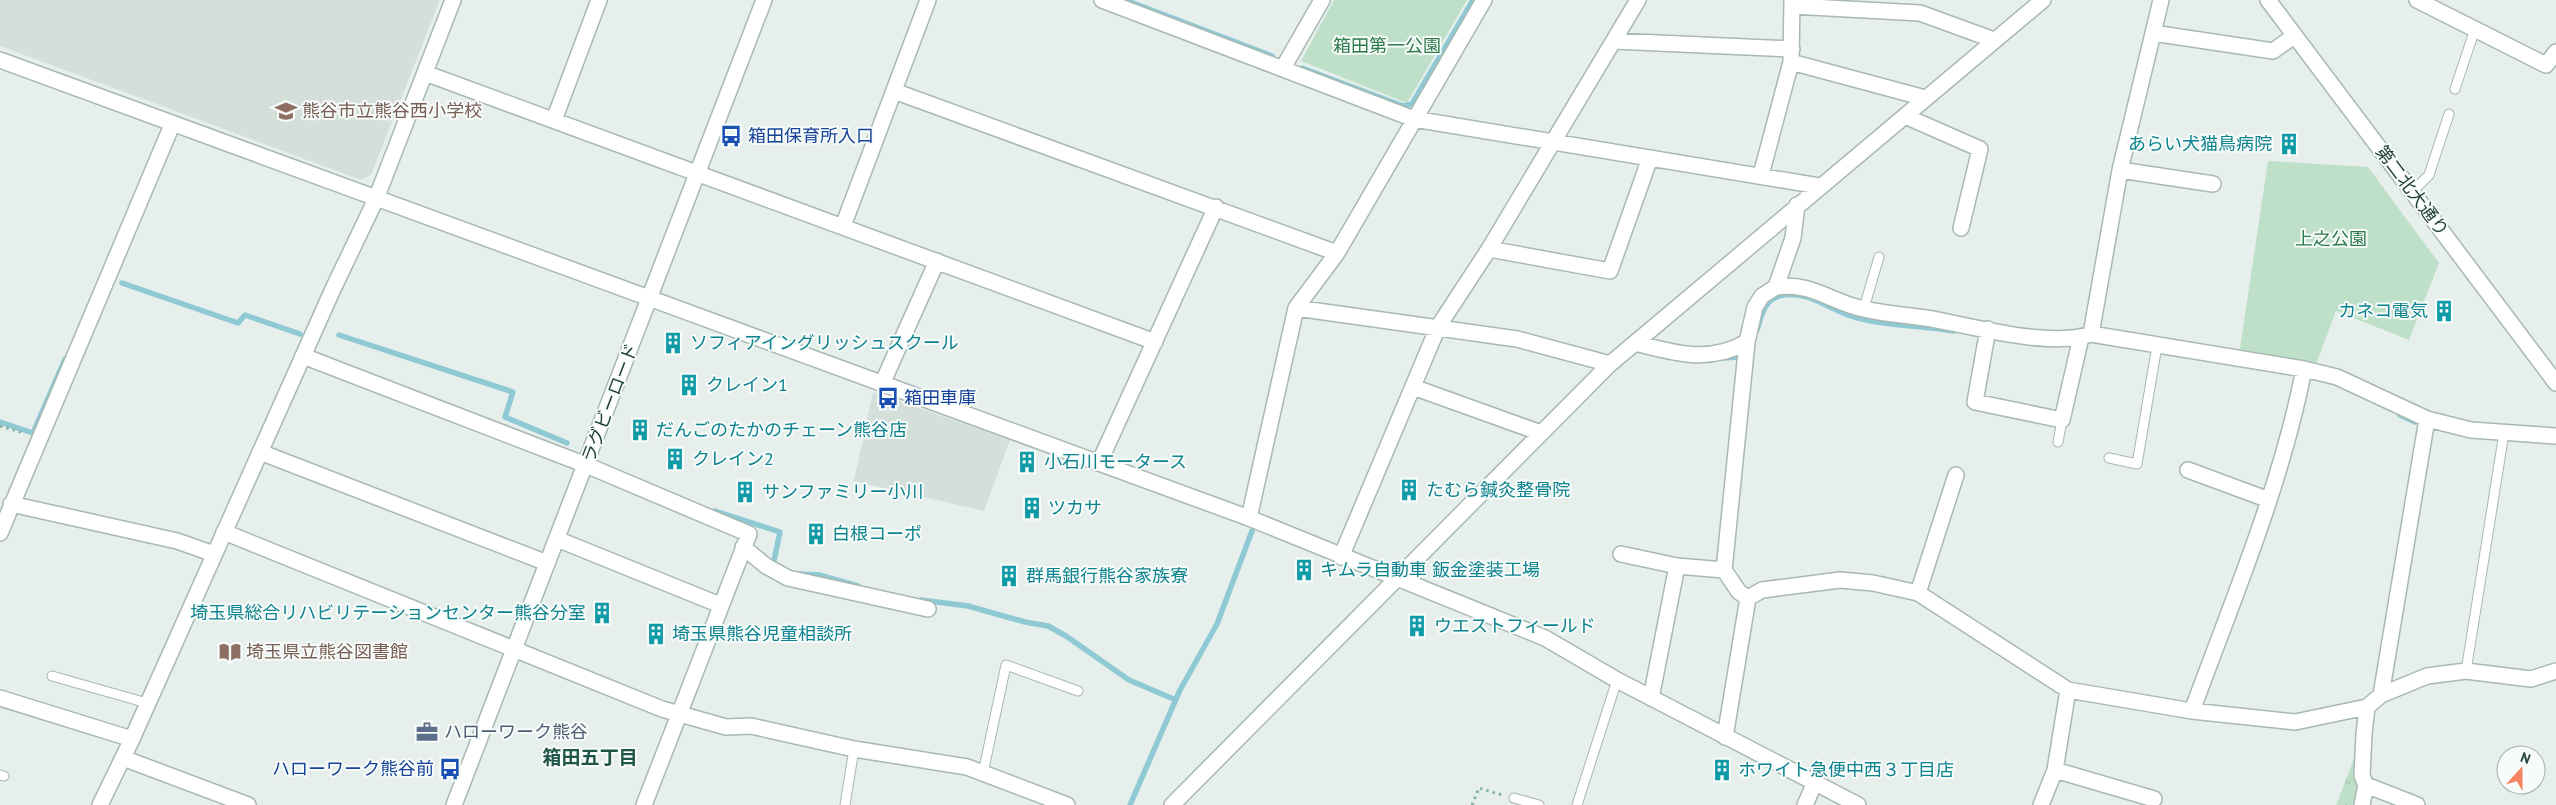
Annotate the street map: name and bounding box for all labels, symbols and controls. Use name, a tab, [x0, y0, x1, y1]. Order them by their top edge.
park label: 箱田第一公園	[1333, 34, 1441, 57]
school or university icon: 熊谷市立熊谷西小学校	[273, 98, 299, 124]
place label: 熊谷市立熊谷西小学校	[302, 99, 482, 122]
bus stop icon: 箱田保育所入口	[718, 123, 744, 149]
place label: 箱田保育所入口	[748, 124, 874, 147]
building icon: あらい犬猫鳥病院	[2276, 131, 2302, 157]
place label: あらい犬猫鳥病院	[2128, 132, 2272, 155]
street label: 第二北大通り	[2371, 141, 2454, 241]
park label: 上之公園	[2295, 227, 2367, 250]
building icon: カネコ電気	[2431, 298, 2457, 324]
place label: カネコ電気	[2338, 299, 2428, 322]
building icon: ソフィアイングリッシュスクール	[660, 330, 686, 356]
place label: ソフィアイングリッシュスクール	[690, 331, 959, 354]
street label: ラグビーロード	[576, 340, 643, 466]
building icon: クレイン1	[676, 372, 702, 398]
place label: クレイン1	[706, 373, 788, 396]
bus stop icon: 箱田車庫	[875, 385, 901, 411]
place label: 箱田車庫	[904, 386, 976, 409]
building icon: だんごのたかのチェーン熊谷店	[627, 417, 653, 443]
place label: だんごのたかのチェーン熊谷店	[656, 418, 907, 441]
building icon: クレイン2	[662, 446, 688, 472]
place label: クレイン2	[692, 447, 774, 470]
building icon: 小石川モータース	[1014, 449, 1040, 475]
place label: 小石川モータース	[1044, 450, 1187, 473]
building icon: たむら鍼灸整骨院	[1396, 477, 1422, 503]
place label: たむら鍼灸整骨院	[1426, 478, 1570, 501]
building icon: サンファミリー小川	[732, 479, 758, 505]
place label: サンファミリー小川	[762, 480, 923, 503]
building icon: ツカサ	[1019, 495, 1045, 521]
place label: ツカサ	[1048, 496, 1102, 519]
building icon: 白根コーポ	[803, 521, 829, 547]
place label: 白根コーポ	[832, 522, 922, 545]
building icon: キムラ自動車 鈑金塗装工場	[1291, 557, 1317, 583]
place label: キムラ自動車 鈑金塗装工場	[1320, 558, 1540, 581]
building icon: 群馬銀行熊谷家族寮	[996, 563, 1022, 589]
place label: 群馬銀行熊谷家族寮	[1026, 564, 1188, 587]
building icon: 埼玉県総合リハビリテーションセンター熊谷分室	[589, 600, 615, 626]
place label: 埼玉県総合リハビリテーションセンター熊谷分室	[190, 601, 586, 624]
building icon: ウエストフィールド	[1404, 613, 1430, 639]
place label: ウエストフィールド	[1434, 614, 1596, 637]
building icon: 埼玉県熊谷児童相談所	[643, 621, 669, 647]
place label: 埼玉県熊谷児童相談所	[672, 622, 852, 645]
library icon: 埼玉県立熊谷図書館	[217, 639, 243, 665]
place label: 埼玉県立熊谷図書館	[246, 640, 408, 663]
office icon: ハローワーク熊谷	[414, 719, 440, 745]
place label: ハローワーク熊谷	[444, 720, 588, 743]
district label: 箱田五丁目	[542, 745, 638, 769]
north arrow	[2496, 745, 2546, 795]
text: N	[2518, 748, 2533, 768]
bus stop icon: ハローワーク熊谷前	[437, 756, 463, 782]
place label: ハローワーク熊谷前	[272, 757, 434, 780]
building icon: ホワイト急便中西３丁目店	[1709, 757, 1735, 783]
place label: ホワイト急便中西３丁目店	[1738, 758, 1954, 781]

